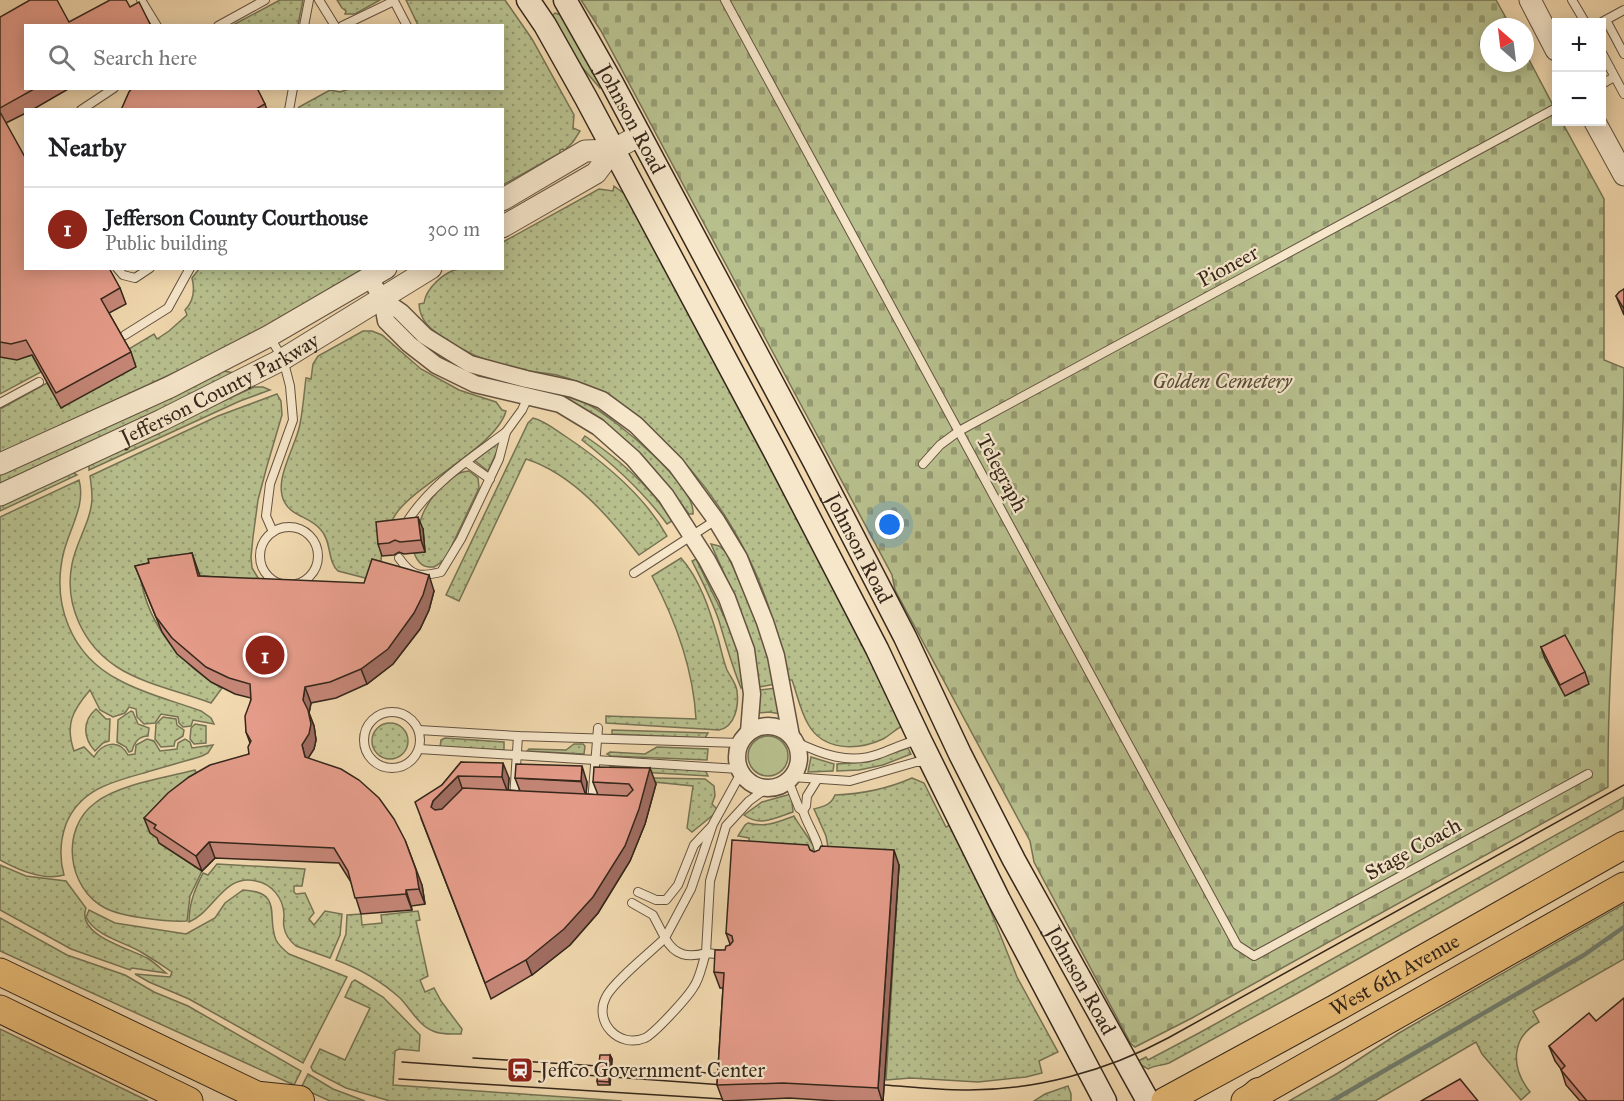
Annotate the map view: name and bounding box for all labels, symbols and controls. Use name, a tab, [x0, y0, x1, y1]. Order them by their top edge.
north arrow	[1480, 18, 1534, 72]
map controls	[1552, 18, 1606, 126]
button: +	[1552, 18, 1606, 72]
search box	[24, 24, 504, 90]
icon: search	[45, 41, 78, 74]
text: Search here	[93, 44, 197, 71]
street label: Johnson Road	[590, 58, 671, 179]
button: −	[1552, 72, 1606, 126]
text: Nearby	[48, 131, 126, 163]
text: Jefferson County Courthouse	[105, 204, 368, 231]
text: 1	[64, 217, 71, 241]
text: 300 m	[428, 217, 480, 241]
text: Public building	[105, 231, 227, 255]
street label: Pioneer	[1193, 239, 1263, 293]
street label: Jefferson County Parkway	[114, 326, 325, 451]
park label: Golden Cemetery	[1152, 368, 1293, 394]
street label: Telegraph	[971, 430, 1033, 517]
street label: Johnson Road	[819, 487, 899, 608]
your location	[875, 510, 904, 539]
pin: 1	[246, 632, 284, 678]
street label: Stage Coach	[1360, 812, 1466, 886]
street label: Johnson Road	[1039, 919, 1122, 1040]
street label: West 6th Avenue	[1325, 928, 1464, 1022]
station icon: Jeffco Government Center	[505, 1055, 535, 1085]
place label: Jeffco Government Center	[538, 1057, 765, 1083]

